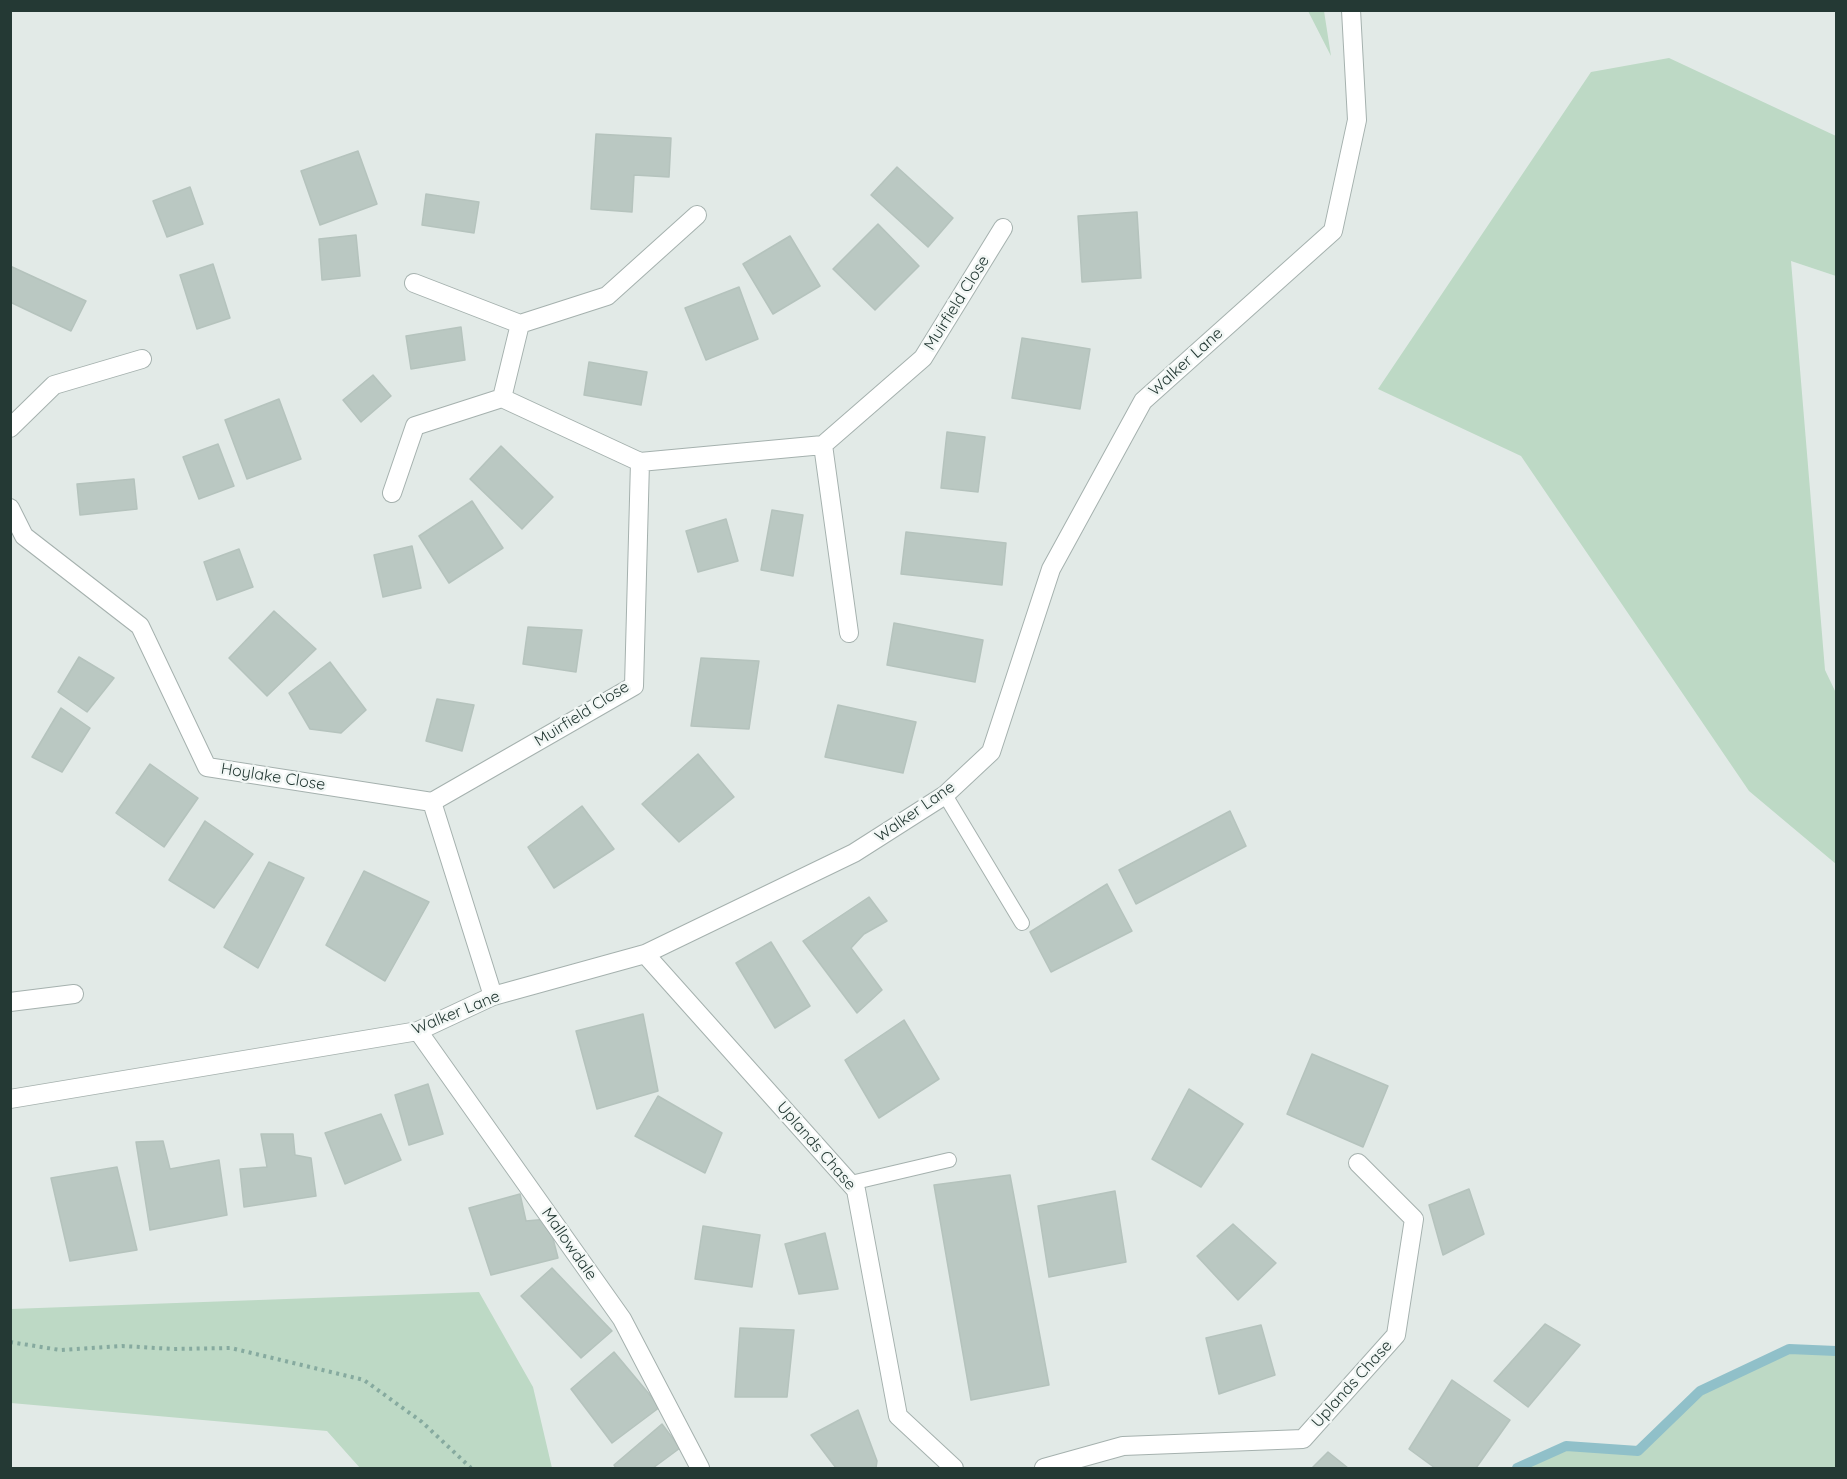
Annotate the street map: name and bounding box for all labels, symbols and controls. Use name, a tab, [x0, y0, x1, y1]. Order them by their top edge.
street label: Muirfield Close	[920, 252, 994, 354]
street label: Walker Lane	[1145, 324, 1227, 400]
street label: Muirfield Close	[531, 677, 633, 751]
street label: Hoylake Close	[219, 759, 327, 795]
street label: Walker Lane	[871, 777, 959, 847]
street label: Walker Lane	[409, 987, 503, 1039]
street label: Uplands Chase	[772, 1098, 860, 1194]
street label: Mallowdale	[537, 1204, 601, 1284]
street label: Uplands Chase	[1308, 1336, 1396, 1432]

